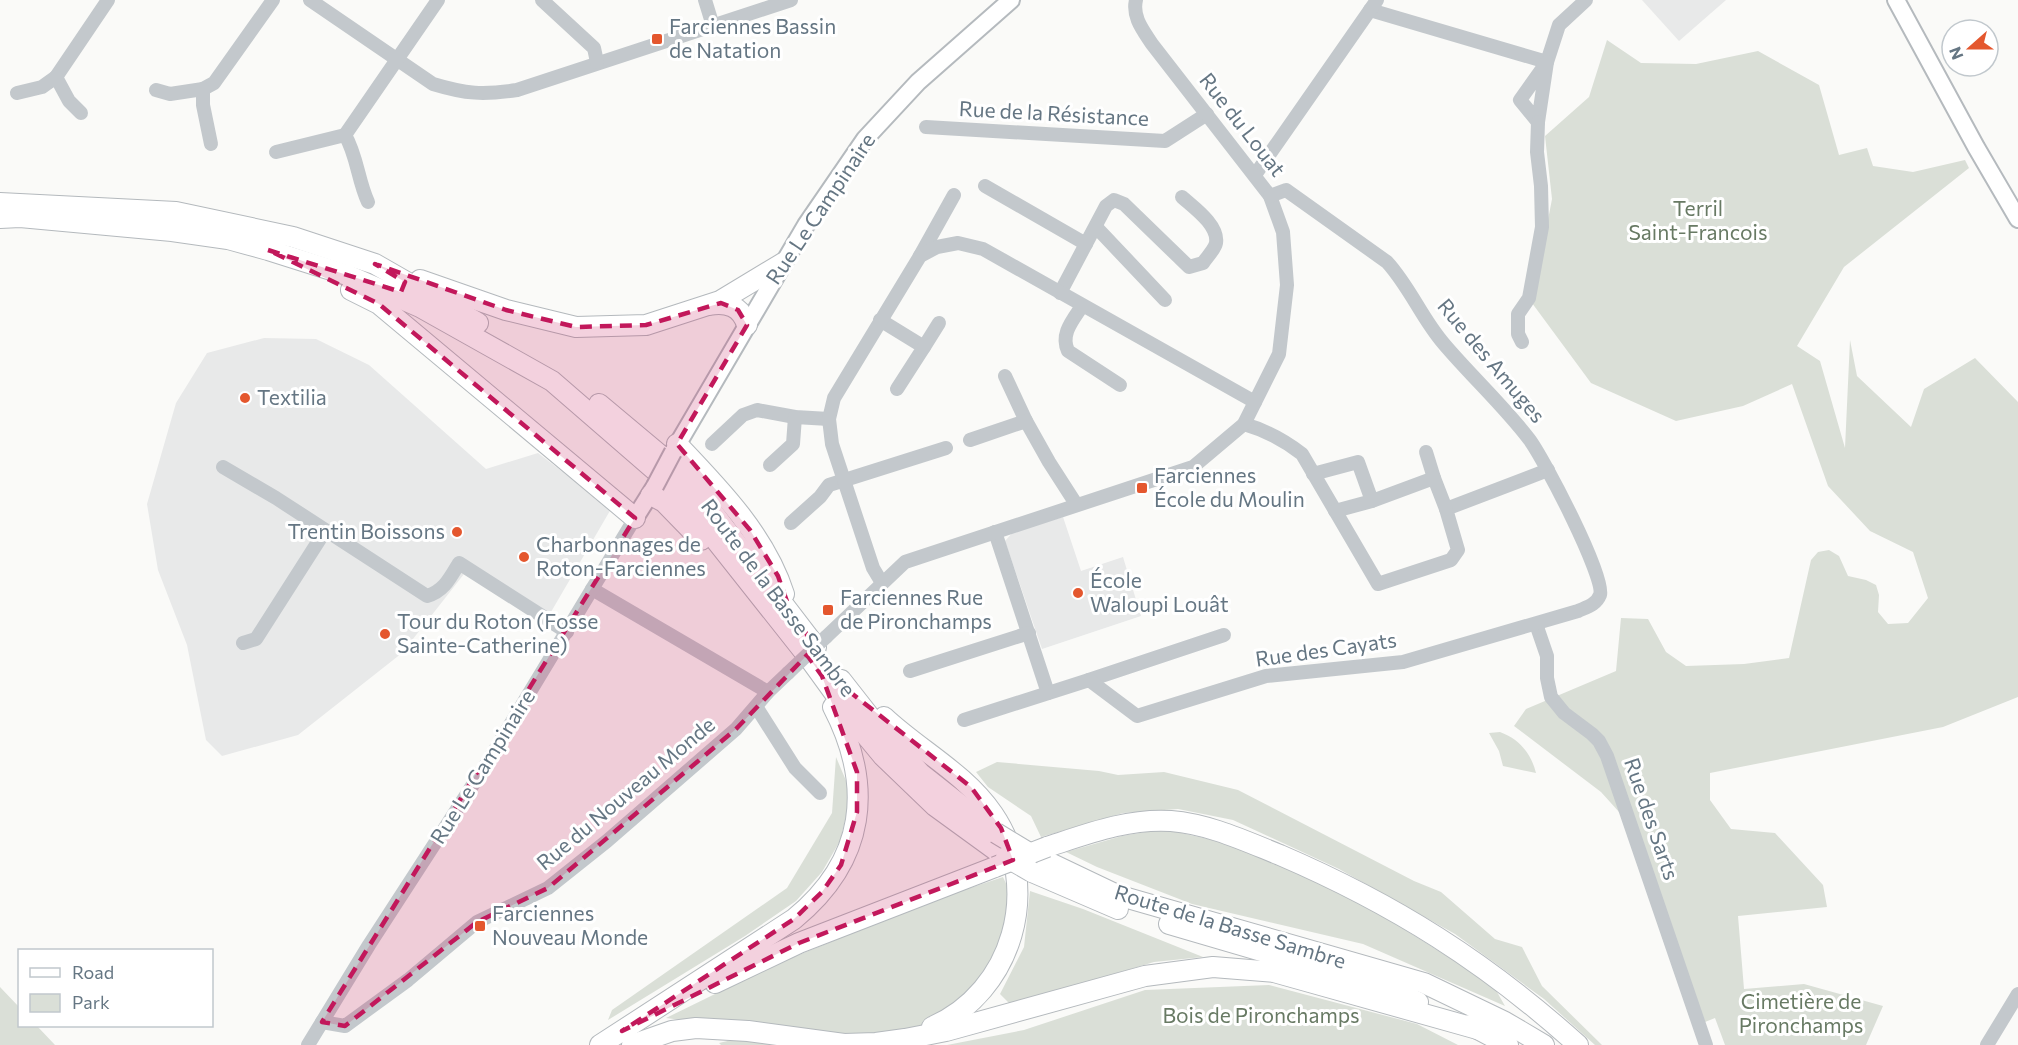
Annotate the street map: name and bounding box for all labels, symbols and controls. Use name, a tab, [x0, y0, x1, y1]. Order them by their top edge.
place label: Farciennes Bassin de Natation	[669, 13, 836, 62]
north arrow	[1940, 18, 2000, 78]
marker: Farciennes Bassin de Natation	[650, 32, 664, 46]
text: N	[1945, 45, 1967, 63]
street label: Rue du Louat	[1195, 67, 1291, 181]
street label: Rue de la Résistance	[958, 95, 1150, 130]
street label: Rue Le Campinaire	[760, 128, 880, 288]
park label: Terril Saint-Francois	[1628, 195, 1768, 244]
street label: Rue des Amuges	[1433, 293, 1551, 427]
place label: Textilia	[257, 384, 327, 409]
marker: Textilia	[238, 391, 252, 405]
place label: Farciennes École du Moulin	[1154, 462, 1305, 511]
marker: Farciennes École du Moulin	[1135, 481, 1149, 495]
street label: Route de la Basse Sambre	[697, 493, 862, 701]
place label: Trentin Boissons	[287, 518, 445, 543]
marker: Trentin Boissons	[450, 525, 464, 539]
place label: Charbonnages de Roton-Farciennes	[536, 531, 706, 580]
marker: Charbonnages de Roton-Farciennes	[517, 550, 531, 564]
place label: École Waloupi Louât	[1090, 567, 1229, 616]
place label: Farciennes Rue de Pironchamps	[840, 584, 992, 633]
marker: École Waloupi Louât	[1071, 586, 1085, 600]
marker: Farciennes Rue de Pironchamps	[821, 603, 835, 617]
place label: Tour du Roton (Fosse Sainte-Catherine)	[397, 608, 598, 657]
street label: Rue des Cayats	[1253, 626, 1398, 671]
marker: Tour du Roton (Fosse Sainte-Catherine)	[378, 627, 392, 641]
street label: Rue Le Campinaire	[424, 685, 539, 848]
street label: Rue du Nouveau Monde	[531, 711, 719, 875]
street label: Rue des Sarts	[1620, 754, 1685, 883]
street label: Route de la Basse Sambre	[1112, 878, 1349, 973]
place label: Farciennes Nouveau Monde	[492, 900, 648, 949]
marker: Farciennes Nouveau Monde	[473, 919, 487, 933]
legend	[18, 949, 213, 1027]
text: Road	[72, 961, 114, 983]
park label: Cimetière de Pironchamps	[1739, 988, 1863, 1037]
text: Park	[72, 991, 110, 1013]
park label: Bois de Pironchamps	[1163, 1002, 1359, 1027]

